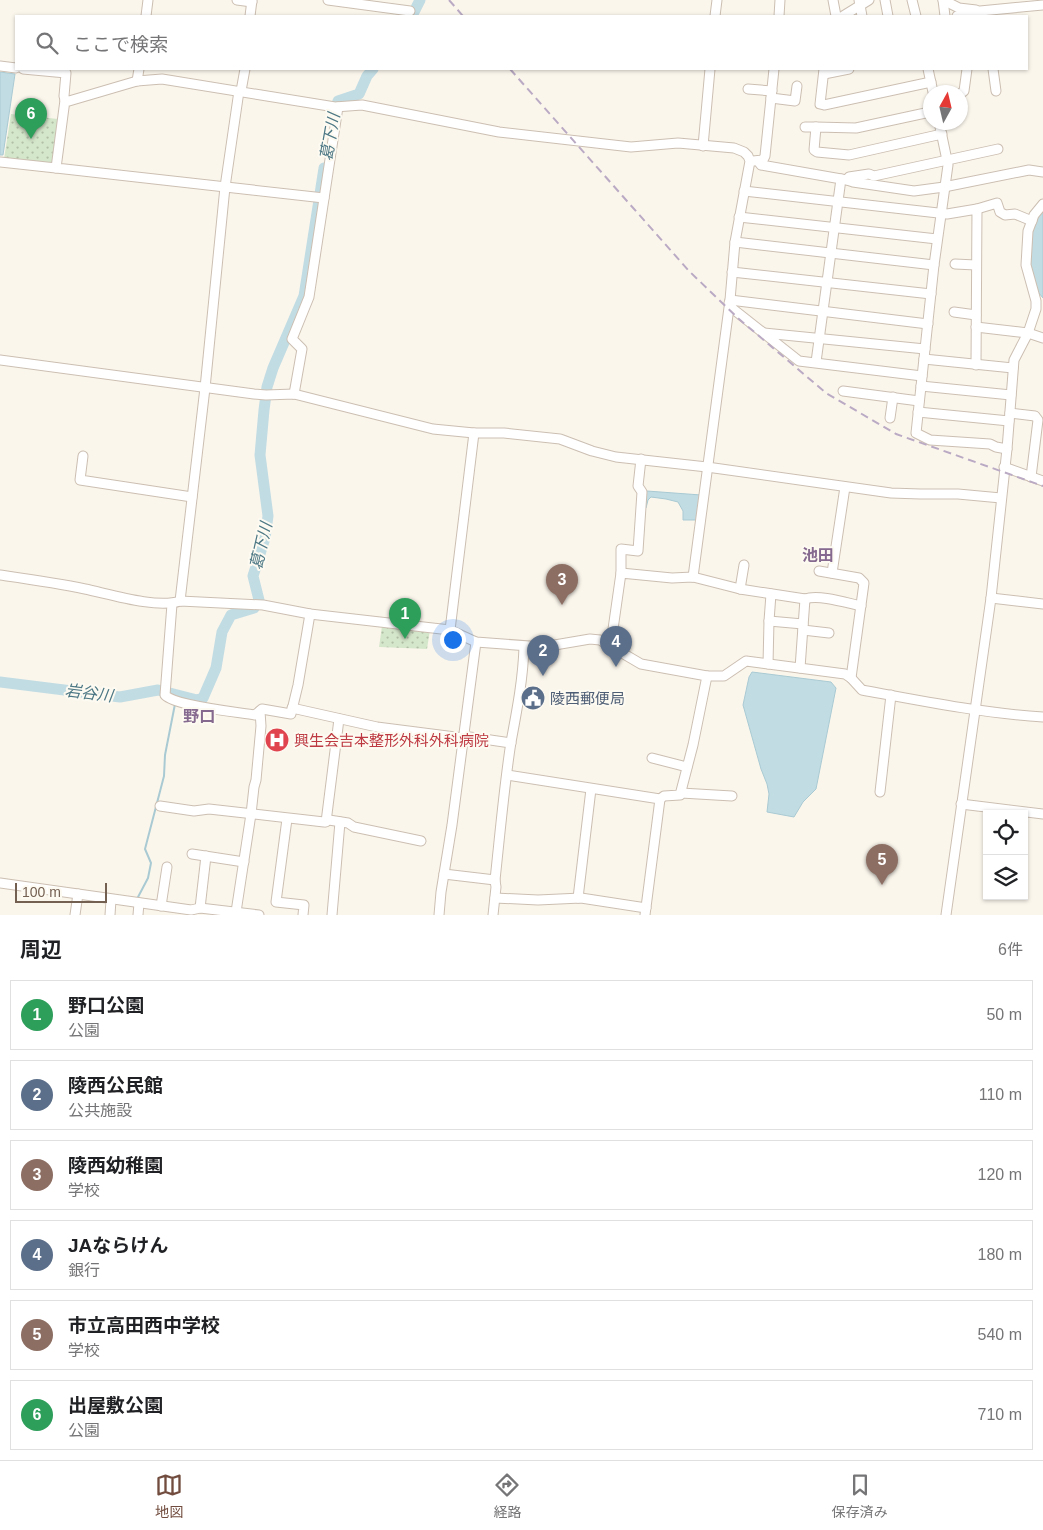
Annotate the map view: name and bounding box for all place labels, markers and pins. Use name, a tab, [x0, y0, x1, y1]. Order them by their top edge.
pin: 6	[15, 98, 47, 139]
pin: 3	[546, 564, 578, 605]
pin: 1	[389, 598, 421, 639]
pin: 4	[600, 626, 632, 667]
pin: 2	[527, 635, 559, 676]
public building icon: 陵西郵便局	[520, 685, 546, 711]
place label: 陵西郵便局	[550, 690, 625, 707]
hospital icon: 興生会吉本整形外科外科病院	[264, 727, 290, 753]
place label: 興生会吉本整形外科外科病院	[294, 732, 489, 749]
pin: 5	[866, 844, 898, 885]

